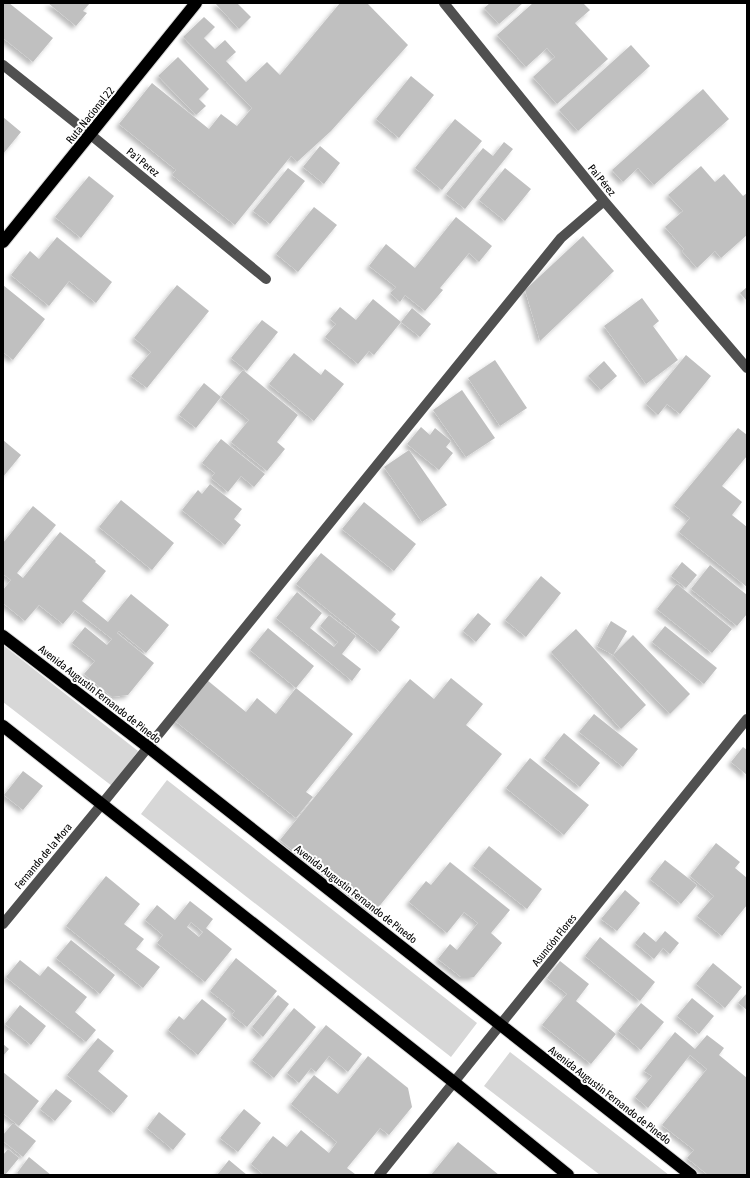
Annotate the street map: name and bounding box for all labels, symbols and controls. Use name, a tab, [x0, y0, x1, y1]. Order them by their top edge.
street label: Ruta Nacional 22	[64, 84, 116, 146]
street label: Pa'i Perez	[124, 145, 162, 179]
street label: Pai Pérez	[586, 162, 618, 198]
street label: Avenida Augustín Fernando de Pinedo	[36, 643, 164, 745]
street label: Fernando de la Mora	[12, 821, 74, 891]
street label: Avenida Augustín Fernando de Pinedo	[292, 843, 420, 945]
street label: Asunción Flores	[529, 912, 579, 968]
street label: Avenida Augustín Fernando de Pinedo	[546, 1044, 674, 1146]

